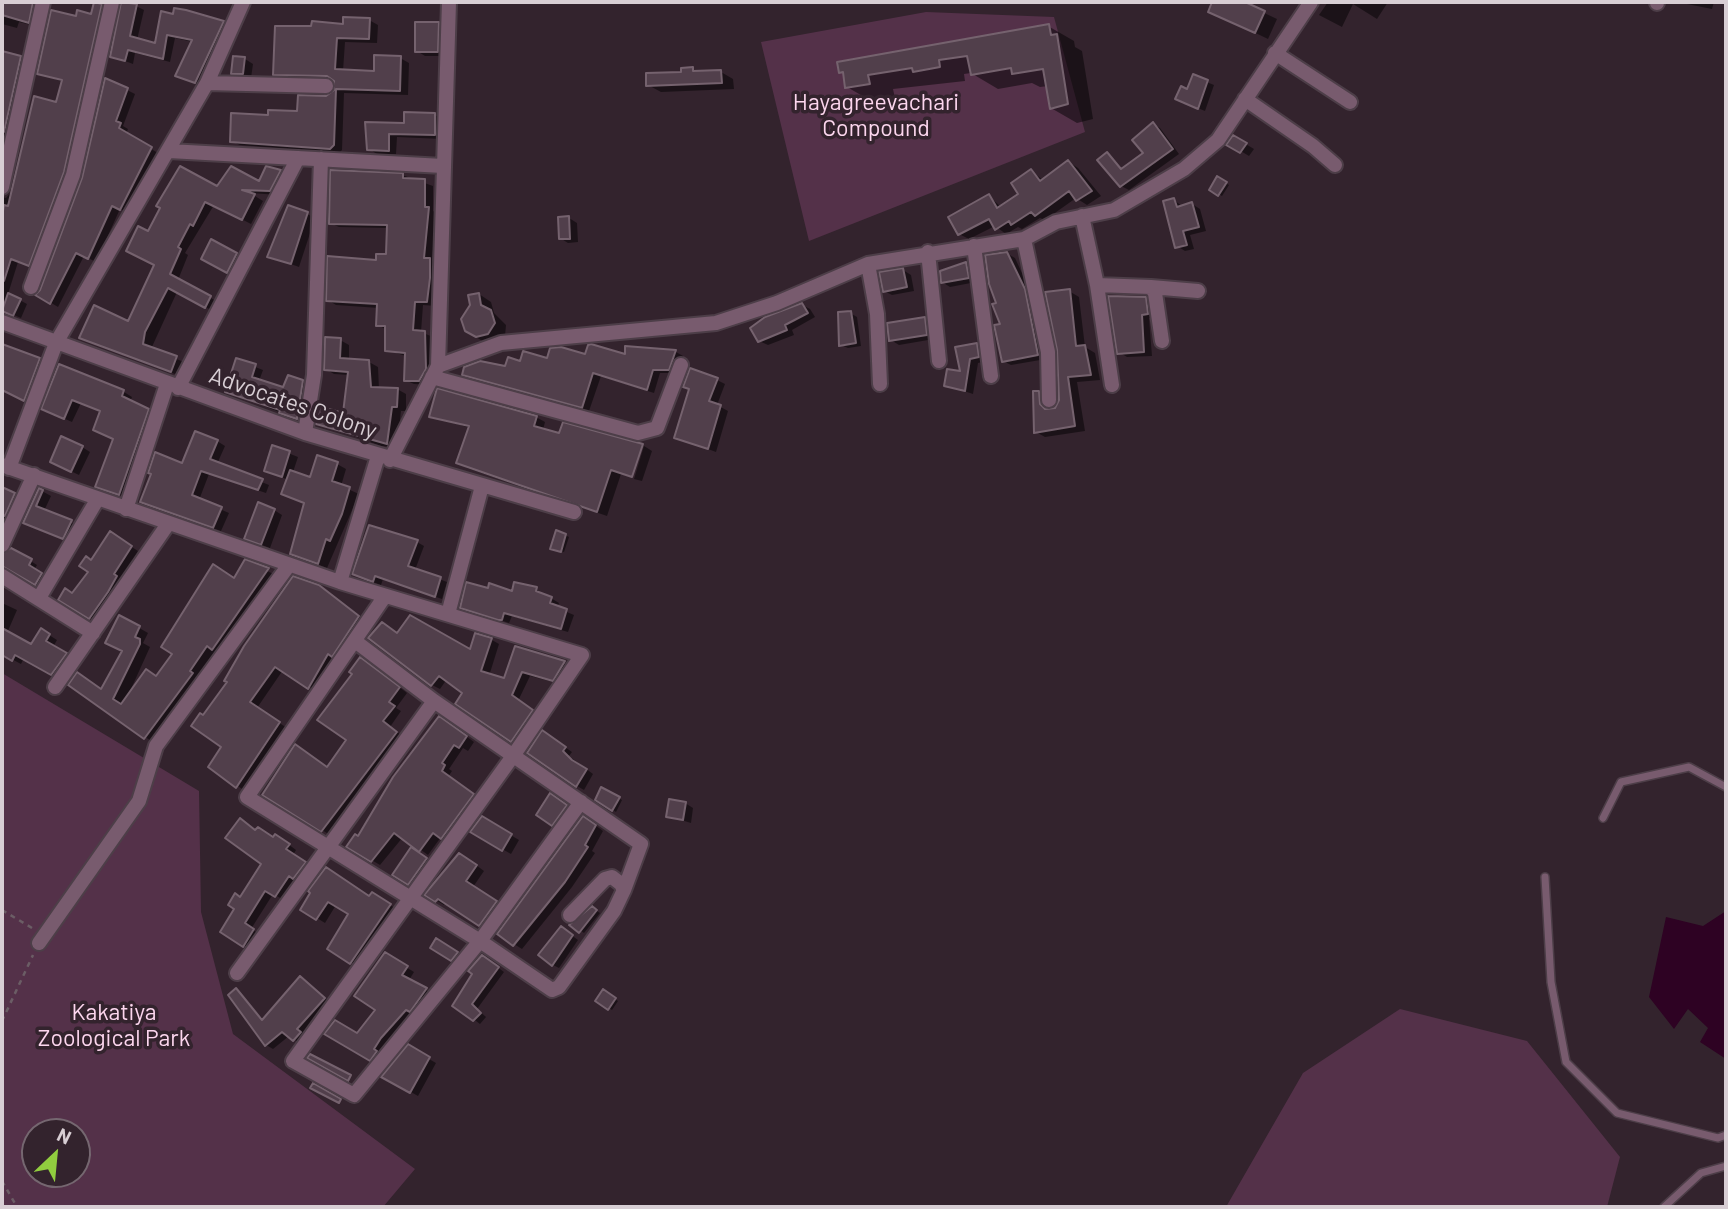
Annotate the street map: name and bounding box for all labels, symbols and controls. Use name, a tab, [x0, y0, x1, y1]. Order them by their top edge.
park label: Hayagreevachari Compound	[793, 88, 959, 142]
street label: Advocates Colony	[205, 361, 381, 445]
park label: Kakatiya Zoological Park	[38, 998, 190, 1052]
north arrow	[21, 1118, 91, 1188]
text: N	[54, 1122, 75, 1149]

